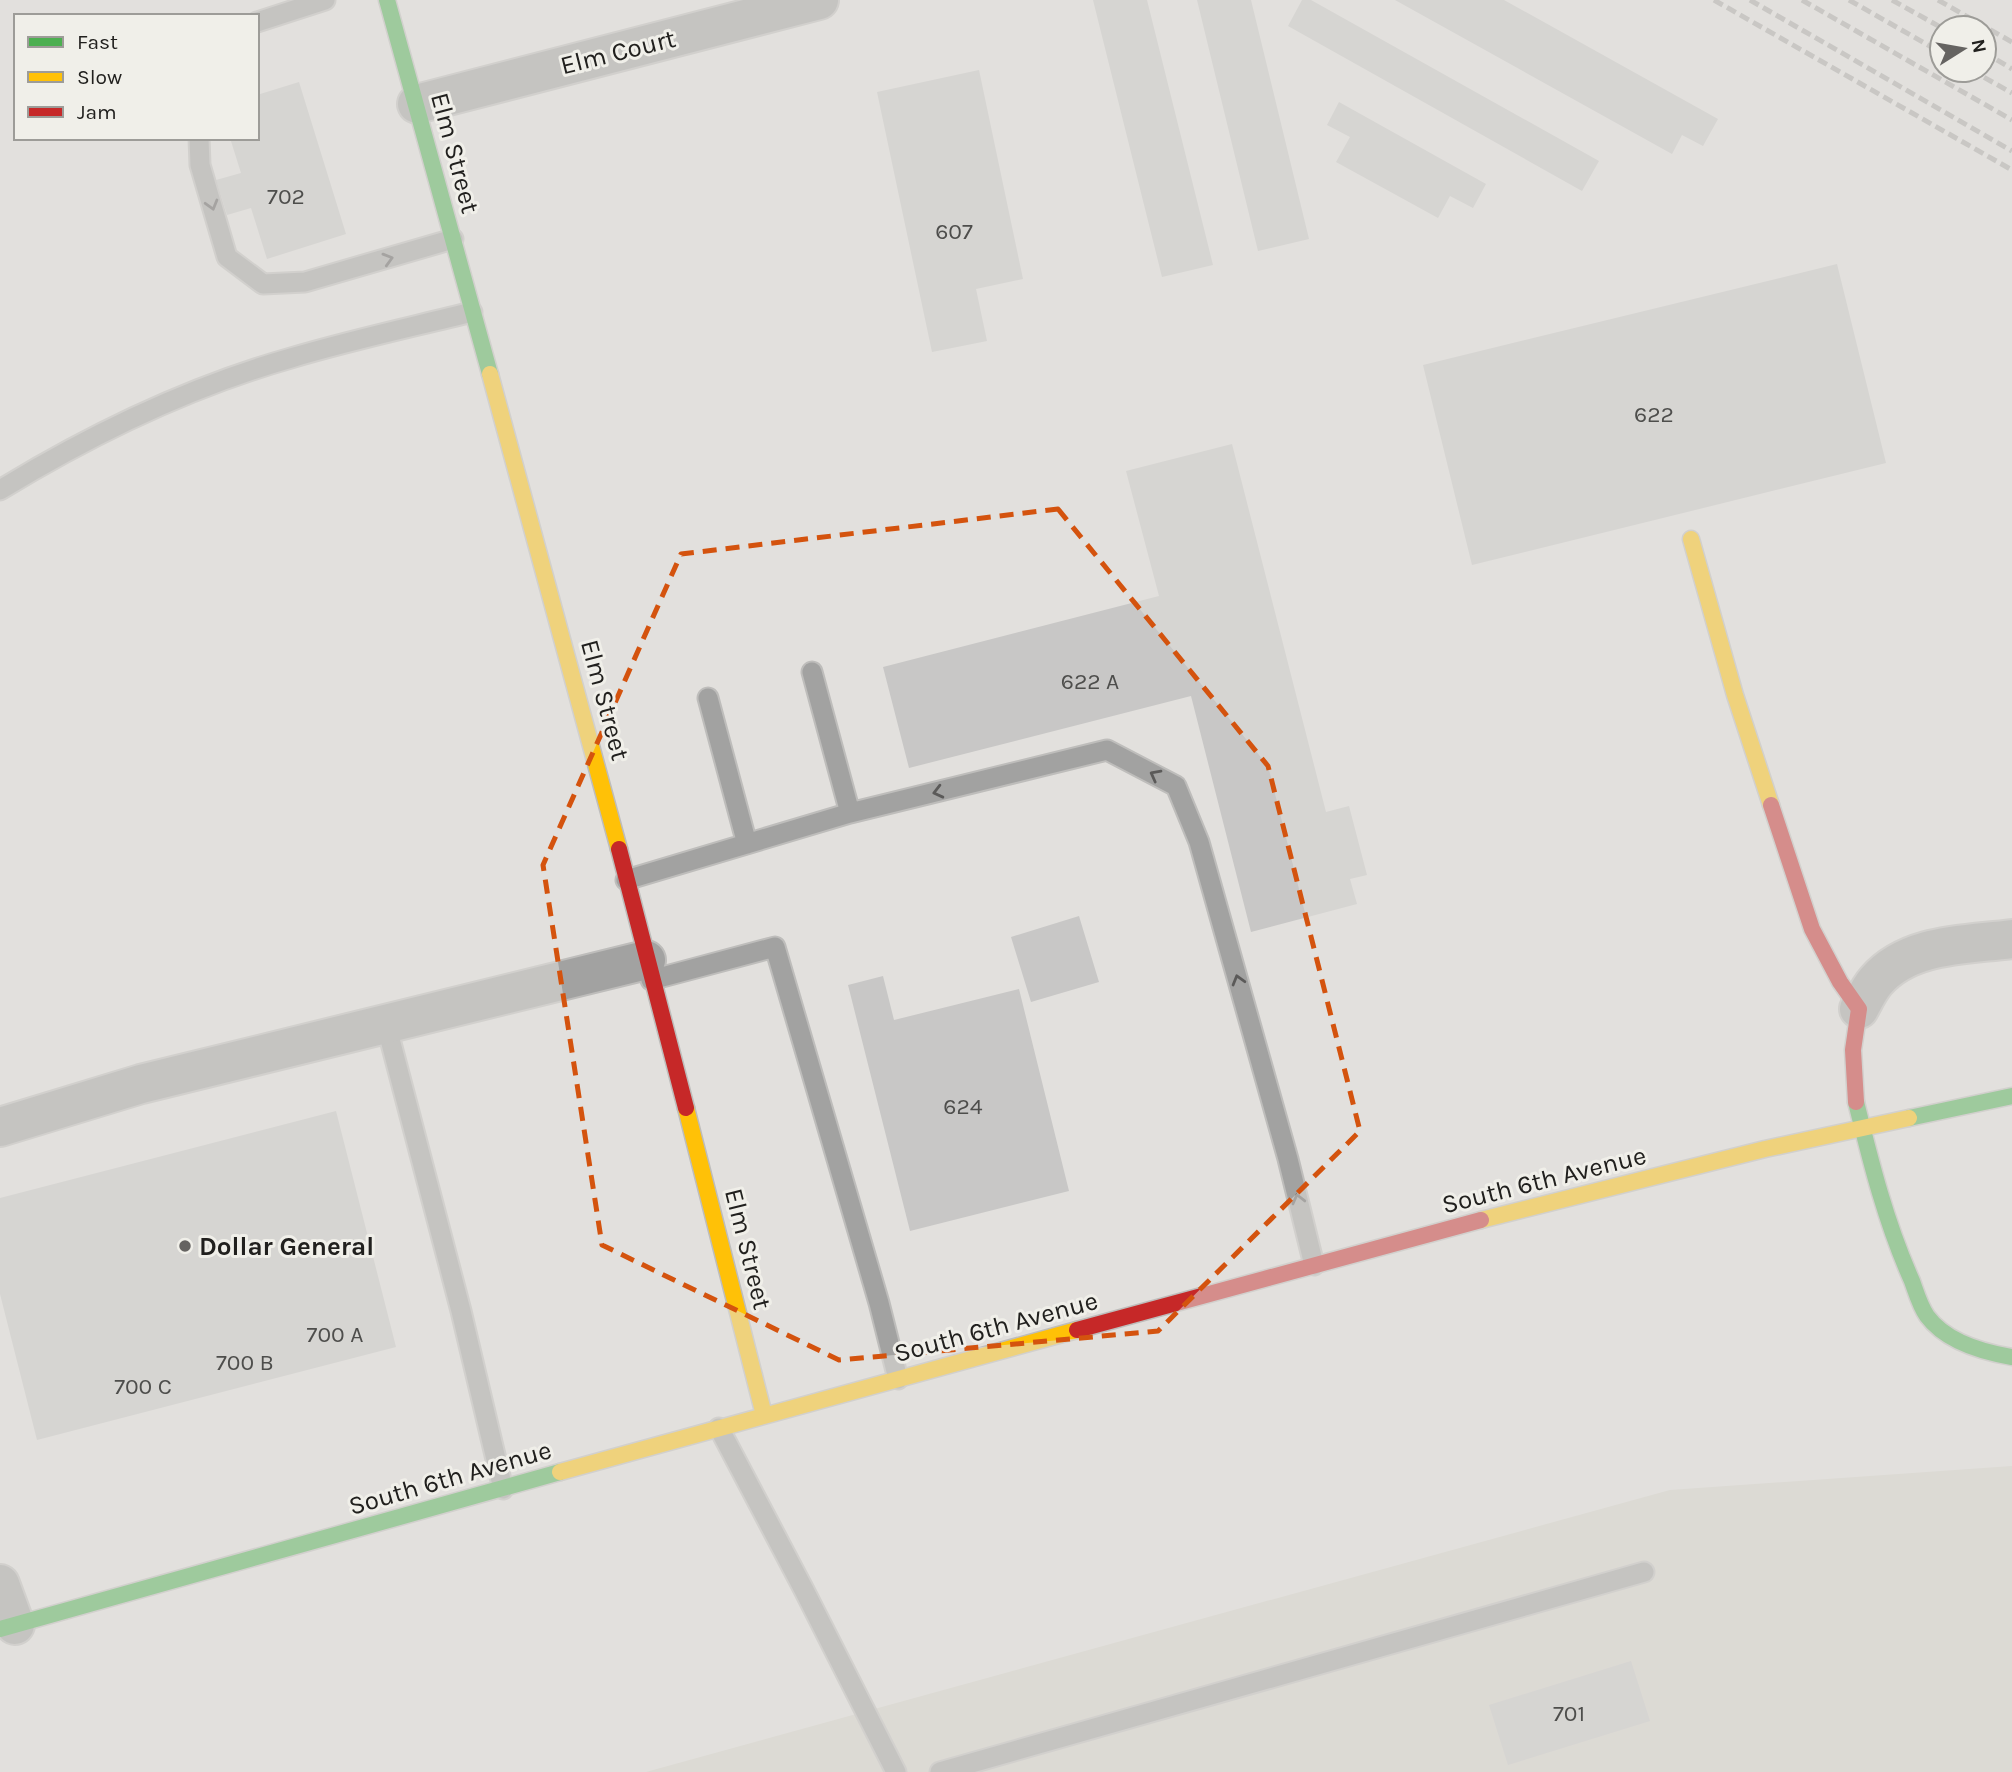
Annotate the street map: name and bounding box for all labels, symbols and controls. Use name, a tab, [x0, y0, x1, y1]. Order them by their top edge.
legend	[14, 14, 259, 140]
north arrow	[1928, 14, 1998, 84]
street label: Elm Court	[557, 23, 679, 81]
text: Fast	[77, 30, 118, 54]
text: N	[1967, 37, 1991, 55]
text: Slow	[77, 65, 122, 89]
street label: Elm Street	[424, 89, 486, 217]
text: Jam	[77, 100, 117, 124]
house number: 702	[267, 183, 305, 210]
one-way arrow	[203, 199, 218, 211]
house number: 607	[935, 218, 973, 245]
one-way arrow	[381, 252, 393, 267]
house number: 622	[1634, 401, 1674, 428]
street label: Elm Street	[574, 636, 636, 764]
house number: 622 A	[1061, 668, 1119, 695]
one-way arrow	[1149, 770, 1162, 783]
one-way arrow	[932, 783, 944, 798]
one-way arrow	[1231, 974, 1246, 986]
house number: 624	[943, 1093, 983, 1120]
street label: South 6th Avenue	[1439, 1140, 1649, 1220]
street label: Elm Street	[718, 1185, 778, 1313]
one-way arrow	[1292, 1193, 1306, 1205]
place label: Dollar General	[199, 1231, 374, 1262]
marker: Dollar General	[177, 1238, 193, 1254]
street label: South 6th Avenue	[891, 1285, 1101, 1369]
house number: 700 A	[307, 1321, 363, 1348]
house number: 700 B	[216, 1349, 274, 1376]
house number: 700 C	[114, 1373, 172, 1400]
street label: South 6th Avenue	[345, 1434, 555, 1522]
house number: 701	[1553, 1700, 1585, 1727]

